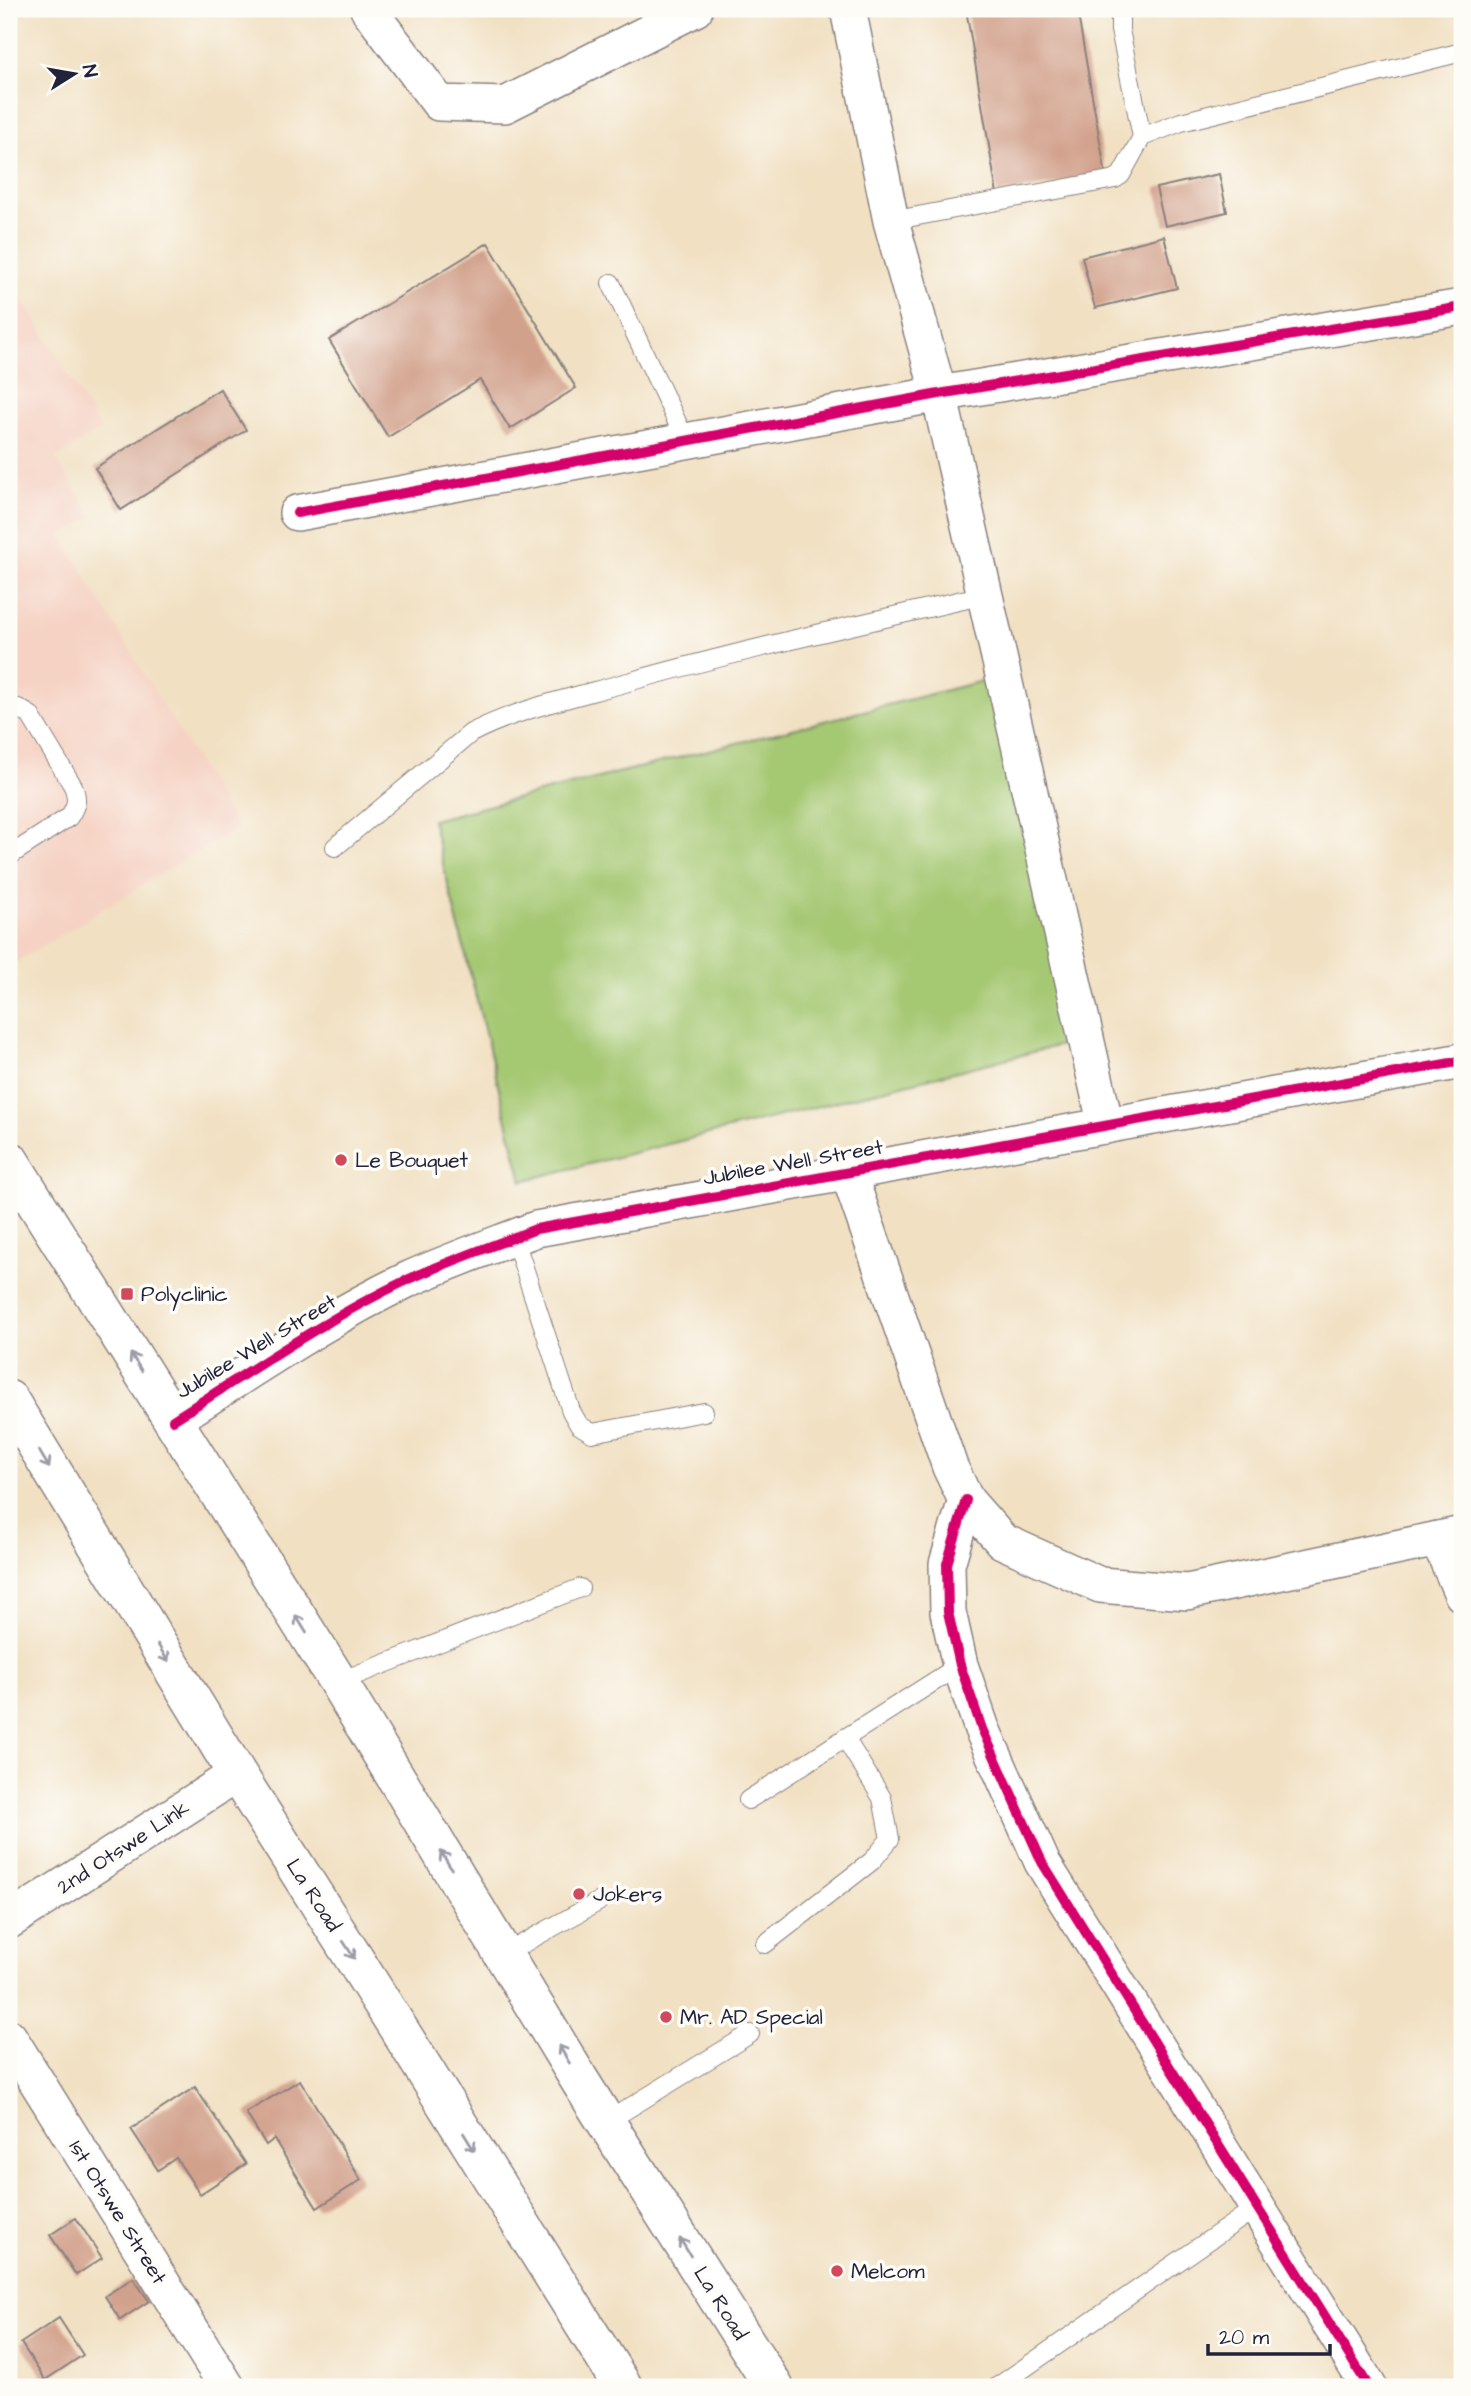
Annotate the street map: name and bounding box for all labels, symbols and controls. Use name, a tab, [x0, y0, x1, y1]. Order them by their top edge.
north arrow	[38, 38, 108, 108]
text: N	[75, 63, 104, 80]
street label: Jubilee Well Street	[701, 1132, 886, 1193]
place label: Le Bouquet	[355, 1146, 469, 1175]
marker: Le Bouquet	[333, 1152, 349, 1168]
place label: Polyclinic	[141, 1280, 228, 1311]
marker: Polyclinic	[119, 1286, 135, 1302]
street label: Jubilee Well Street	[171, 1287, 342, 1406]
one-way arrow	[129, 1353, 144, 1372]
one-way arrow	[38, 1448, 52, 1468]
one-way arrow	[294, 1615, 308, 1635]
one-way arrow	[155, 1643, 170, 1662]
street label: 2nd Otswe Link	[51, 1794, 195, 1901]
one-way arrow	[439, 1850, 453, 1870]
street label: La Road	[279, 1853, 348, 1938]
place label: Jokers	[593, 1880, 662, 1909]
marker: Jokers	[571, 1886, 587, 1902]
one-way arrow	[342, 1939, 356, 1959]
place label: Mr. AD Special	[680, 2003, 823, 2033]
marker: Mr. AD Special	[658, 2009, 674, 2025]
one-way arrow	[557, 2045, 571, 2065]
one-way arrow	[463, 2132, 477, 2152]
street label: 1st Otswe Street	[62, 2135, 174, 2290]
one-way arrow	[678, 2237, 692, 2257]
place label: Melcom	[851, 2257, 925, 2286]
street label: La Road	[687, 2261, 755, 2346]
marker: Melcom	[829, 2263, 845, 2279]
scale bar	[1208, 2312, 1331, 2356]
text: 20 m	[1219, 2323, 1270, 2352]

